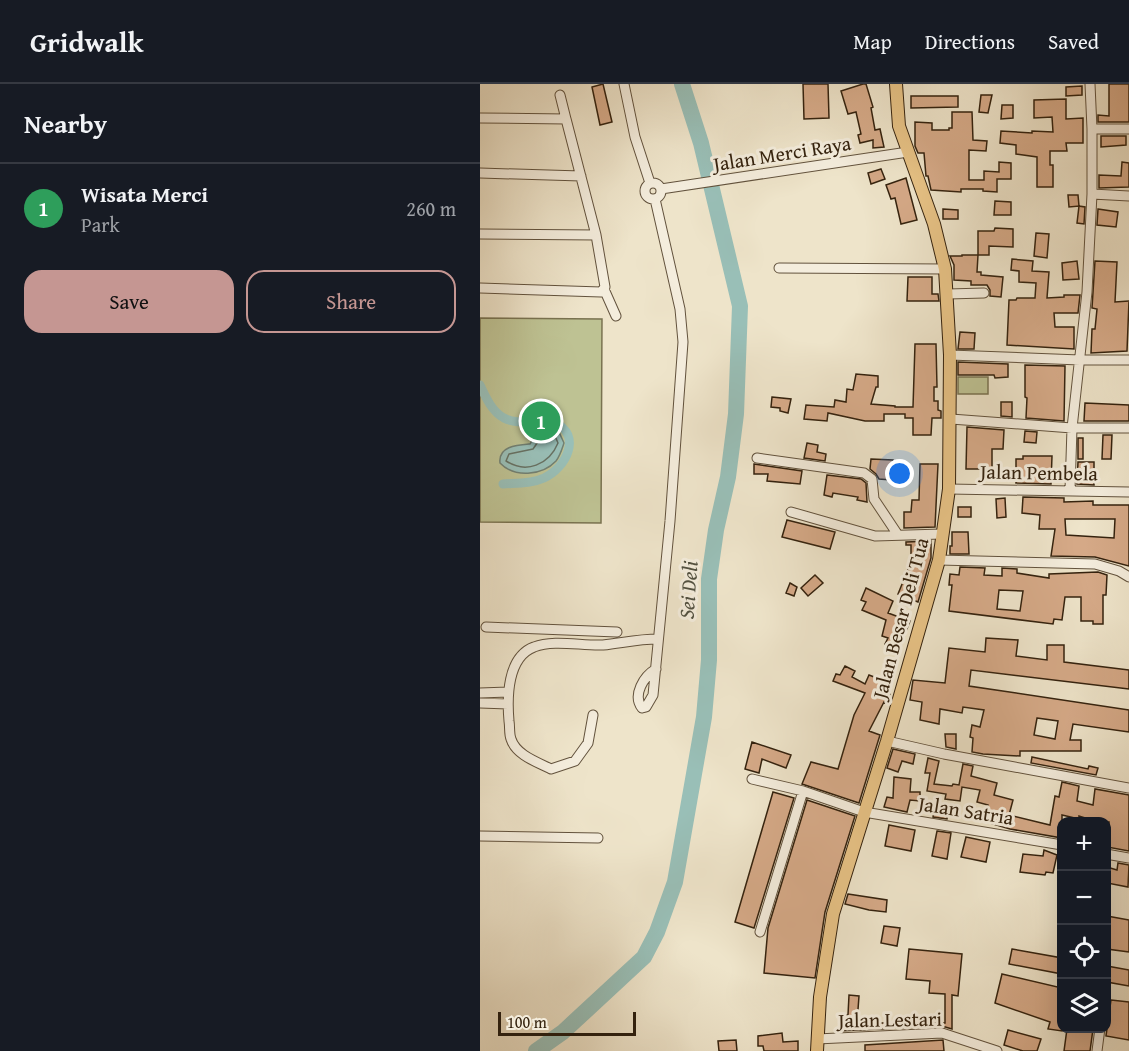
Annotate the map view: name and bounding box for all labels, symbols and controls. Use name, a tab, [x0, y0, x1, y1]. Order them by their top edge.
text: Gridwalk	[30, 21, 143, 62]
text: Map	[853, 26, 892, 57]
text: Directions	[925, 26, 1015, 57]
text: Saved	[1048, 26, 1099, 57]
text: Nearby	[24, 104, 107, 143]
street label: Jalan Merci Raya	[708, 128, 854, 179]
text: Wisata Merci	[81, 178, 208, 210]
text: 1	[38, 194, 49, 223]
text: 260 m	[406, 194, 456, 223]
text: Park	[81, 210, 120, 239]
button: Save	[24, 270, 234, 333]
button: Share	[246, 270, 456, 333]
pin: 1	[522, 398, 560, 444]
street label: Jalan Pembela	[977, 456, 1099, 488]
your location	[885, 459, 914, 488]
street label: Jalan Besar Deli Tua	[864, 534, 936, 705]
water label: Sei Deli	[671, 559, 706, 620]
street label: Jalan Satria	[913, 788, 1016, 832]
map controls	[1057, 817, 1111, 1033]
button: +	[1057, 817, 1111, 871]
button: −	[1057, 871, 1111, 925]
button: locate	[1057, 925, 1111, 979]
button: layers	[1057, 979, 1111, 1033]
street label: Jalan Lestari	[835, 1004, 943, 1034]
scale bar	[498, 1009, 636, 1036]
text: 100 m	[507, 1010, 547, 1034]

